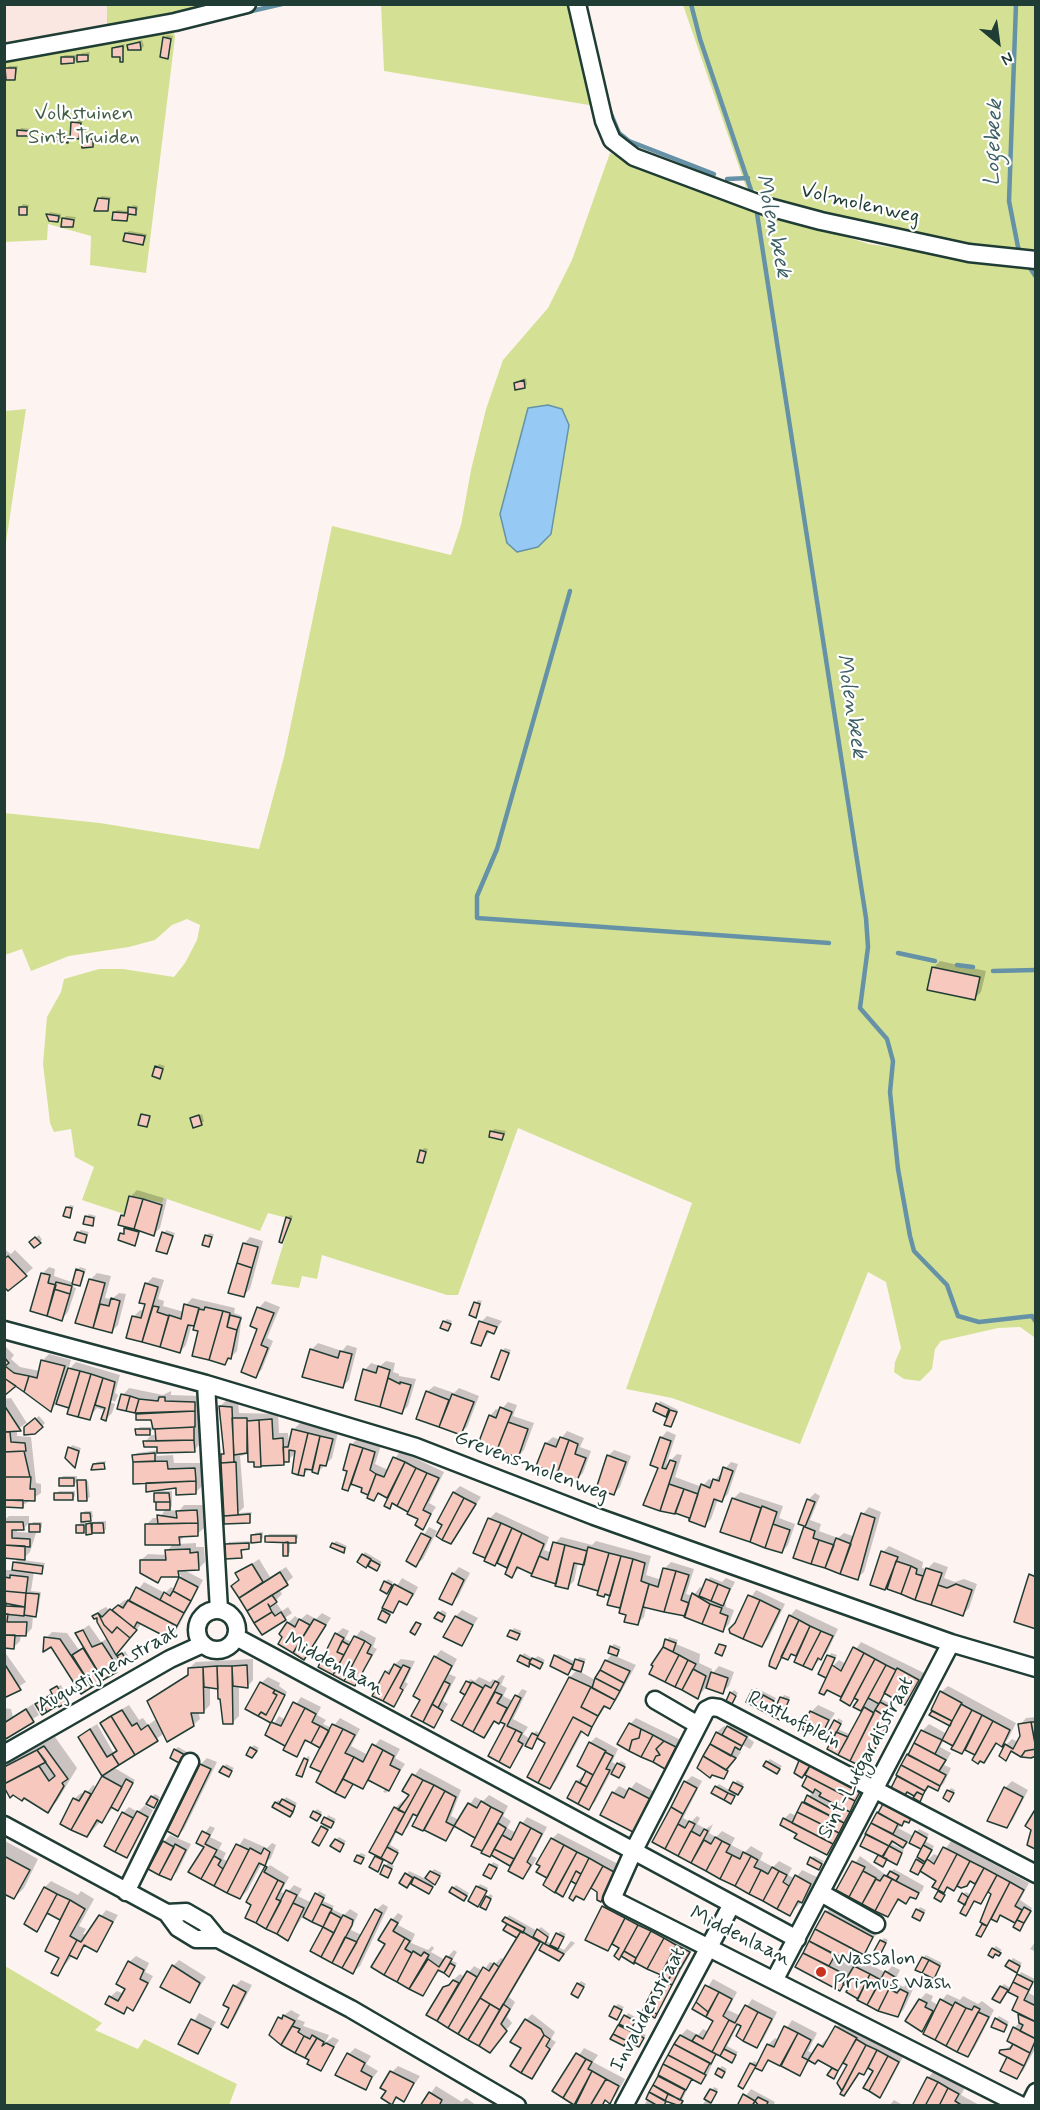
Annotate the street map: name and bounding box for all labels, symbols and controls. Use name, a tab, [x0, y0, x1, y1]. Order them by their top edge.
north arrow	[968, 12, 1028, 72]
text: N	[997, 46, 1017, 70]
water label: Logebeek	[980, 99, 1010, 187]
park label: Volkstuinen Sint-Truiden	[28, 102, 140, 152]
water label: Molenbeek	[748, 172, 796, 280]
street label: Volmolenweg	[798, 179, 922, 231]
water label: Molenbeek	[829, 652, 871, 760]
street label: Grevensmolenweg	[450, 1426, 612, 1508]
street label: Augustijnenstraat	[33, 1621, 183, 1719]
street label: Middenlaan	[280, 1628, 388, 1702]
street label: Sint-Lutgardisstraat	[814, 1672, 920, 1844]
street label: Rusthofplein	[743, 1687, 845, 1755]
street label: Middenlaan	[685, 1902, 795, 1972]
street label: Invalidenstraat	[606, 1943, 692, 2077]
place label: Wassalon Primus Wash	[833, 1947, 952, 1997]
marker: Wassalon Primus Wash	[814, 1965, 828, 1979]

